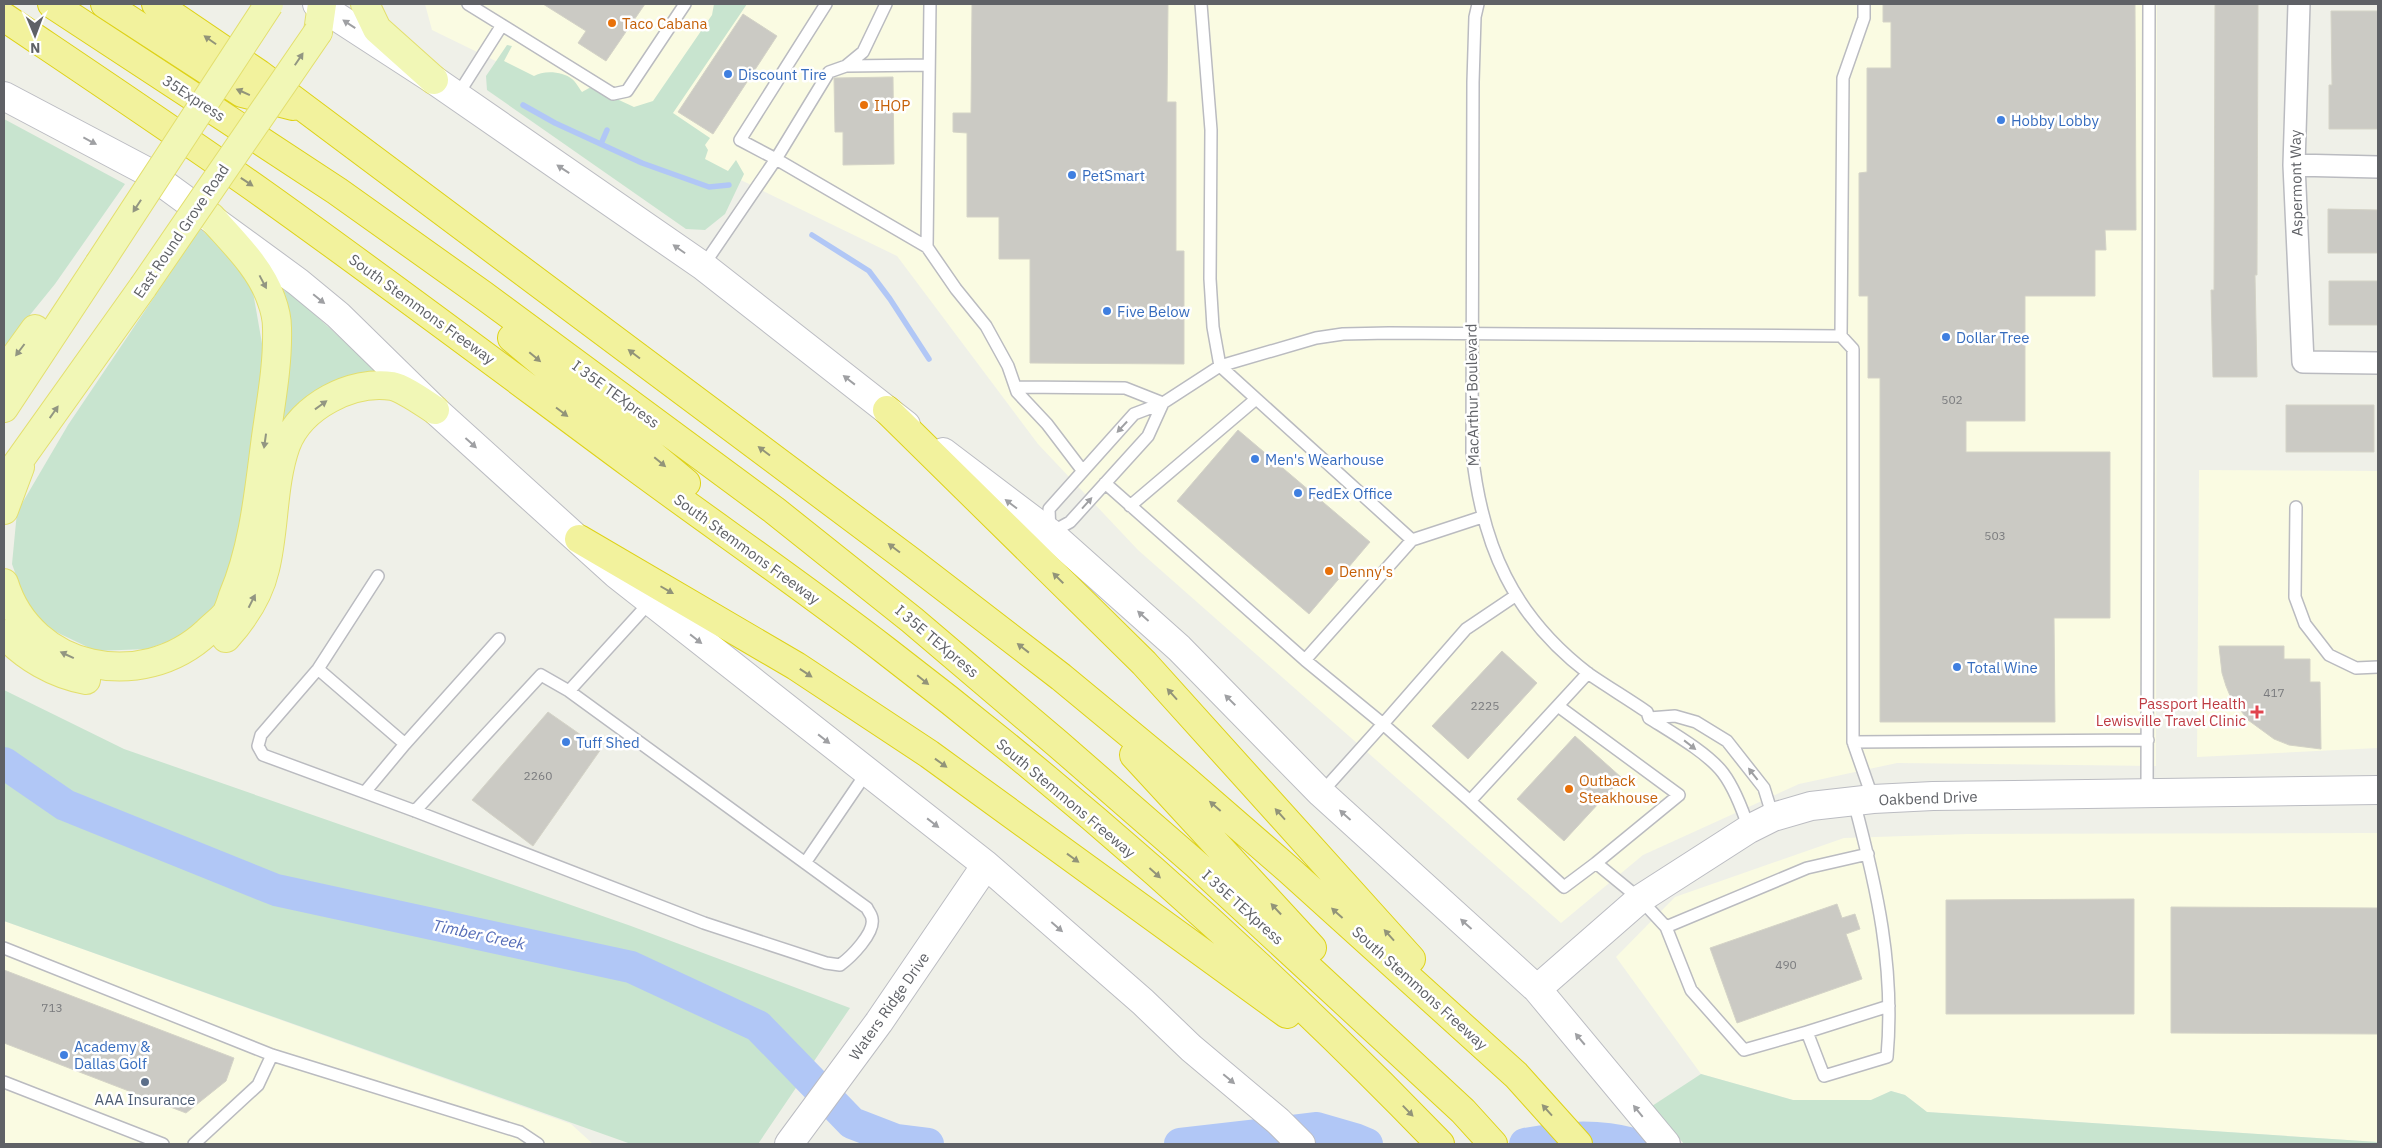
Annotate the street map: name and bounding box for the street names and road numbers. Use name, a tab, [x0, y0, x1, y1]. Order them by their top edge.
street label: 35Express	[159, 71, 229, 125]
street label: Aspermont Way	[2286, 129, 2306, 237]
street label: East Round Grove Road	[129, 160, 233, 302]
street label: South Stemmons Freeway	[345, 250, 499, 369]
street label: MacArthur Boulevard	[1461, 324, 1483, 466]
street label: I 35E TEXpress	[569, 356, 663, 432]
street label: South Stemmons Freeway	[670, 490, 824, 609]
street label: I 35E TEXpress	[891, 601, 983, 681]
street label: South Stemmons Freeway	[993, 734, 1140, 862]
street label: Oakbend Drive	[1878, 787, 1978, 809]
street label: I 35E TEXpress	[1198, 865, 1288, 949]
street label: South Stemmons Freeway	[1348, 922, 1492, 1054]
street label: Waters Ridge Drive	[845, 948, 933, 1064]

